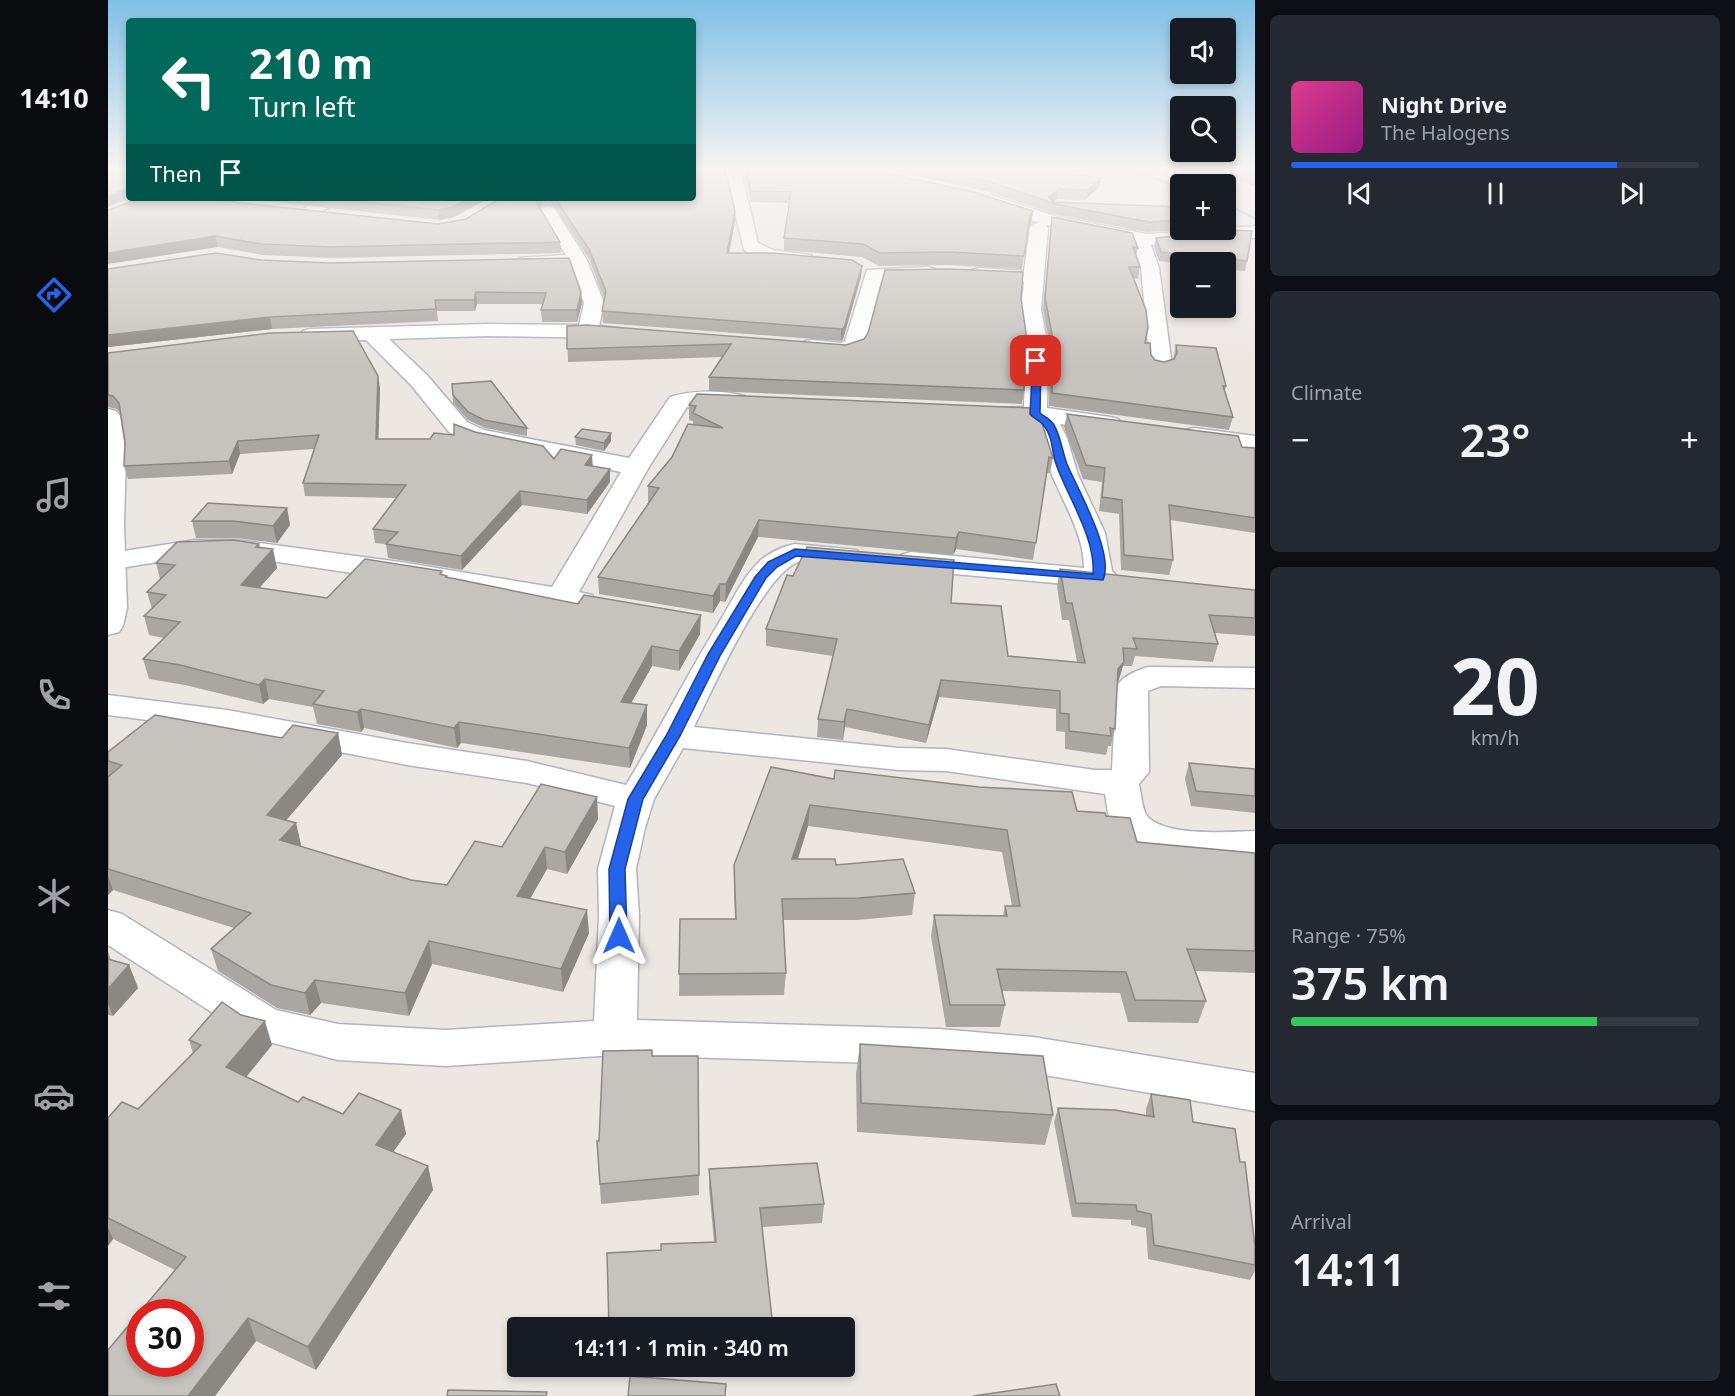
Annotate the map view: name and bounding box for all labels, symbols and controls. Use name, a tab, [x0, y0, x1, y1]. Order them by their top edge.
map controls	[1170, 18, 1236, 318]
button: sound	[1170, 18, 1236, 84]
text: 210 m	[249, 34, 373, 91]
icon: left	[150, 42, 228, 120]
text: 14:10	[19, 79, 89, 116]
text: Turn left	[249, 88, 355, 125]
text: Night Drive	[1381, 89, 1507, 119]
button: search	[1170, 96, 1236, 162]
text: The Halogens	[1381, 119, 1510, 146]
icon: arrive	[214, 156, 247, 189]
text: Then	[150, 158, 202, 188]
button: +	[1170, 174, 1236, 240]
icon: previous	[1343, 177, 1376, 210]
icon: pause	[1479, 177, 1512, 210]
icon: next	[1615, 177, 1648, 210]
button: −	[1170, 252, 1236, 318]
icon: directions	[33, 274, 75, 316]
pin	[1010, 335, 1061, 386]
icon: arrive	[1019, 344, 1052, 377]
text: Climate	[1291, 379, 1362, 406]
text: 23°	[1460, 409, 1530, 470]
text: −	[1291, 417, 1310, 462]
text: +	[1680, 417, 1699, 462]
icon: music	[33, 474, 75, 516]
text: 20	[1450, 632, 1540, 738]
icon: phone	[33, 674, 75, 716]
text: km/h	[1470, 724, 1520, 751]
icon: climate	[33, 875, 75, 917]
position arrow	[587, 904, 651, 968]
text: Range · 75%	[1291, 922, 1406, 949]
text: 375 km	[1291, 952, 1450, 1013]
icon: car	[33, 1075, 75, 1117]
text: Arrival	[1291, 1208, 1352, 1235]
text: 14:11	[1291, 1238, 1406, 1299]
icon: filters	[33, 1275, 75, 1317]
speed limit sign: 30	[126, 1299, 204, 1377]
text: 14:11 · 1 min · 340 m	[573, 1332, 789, 1362]

